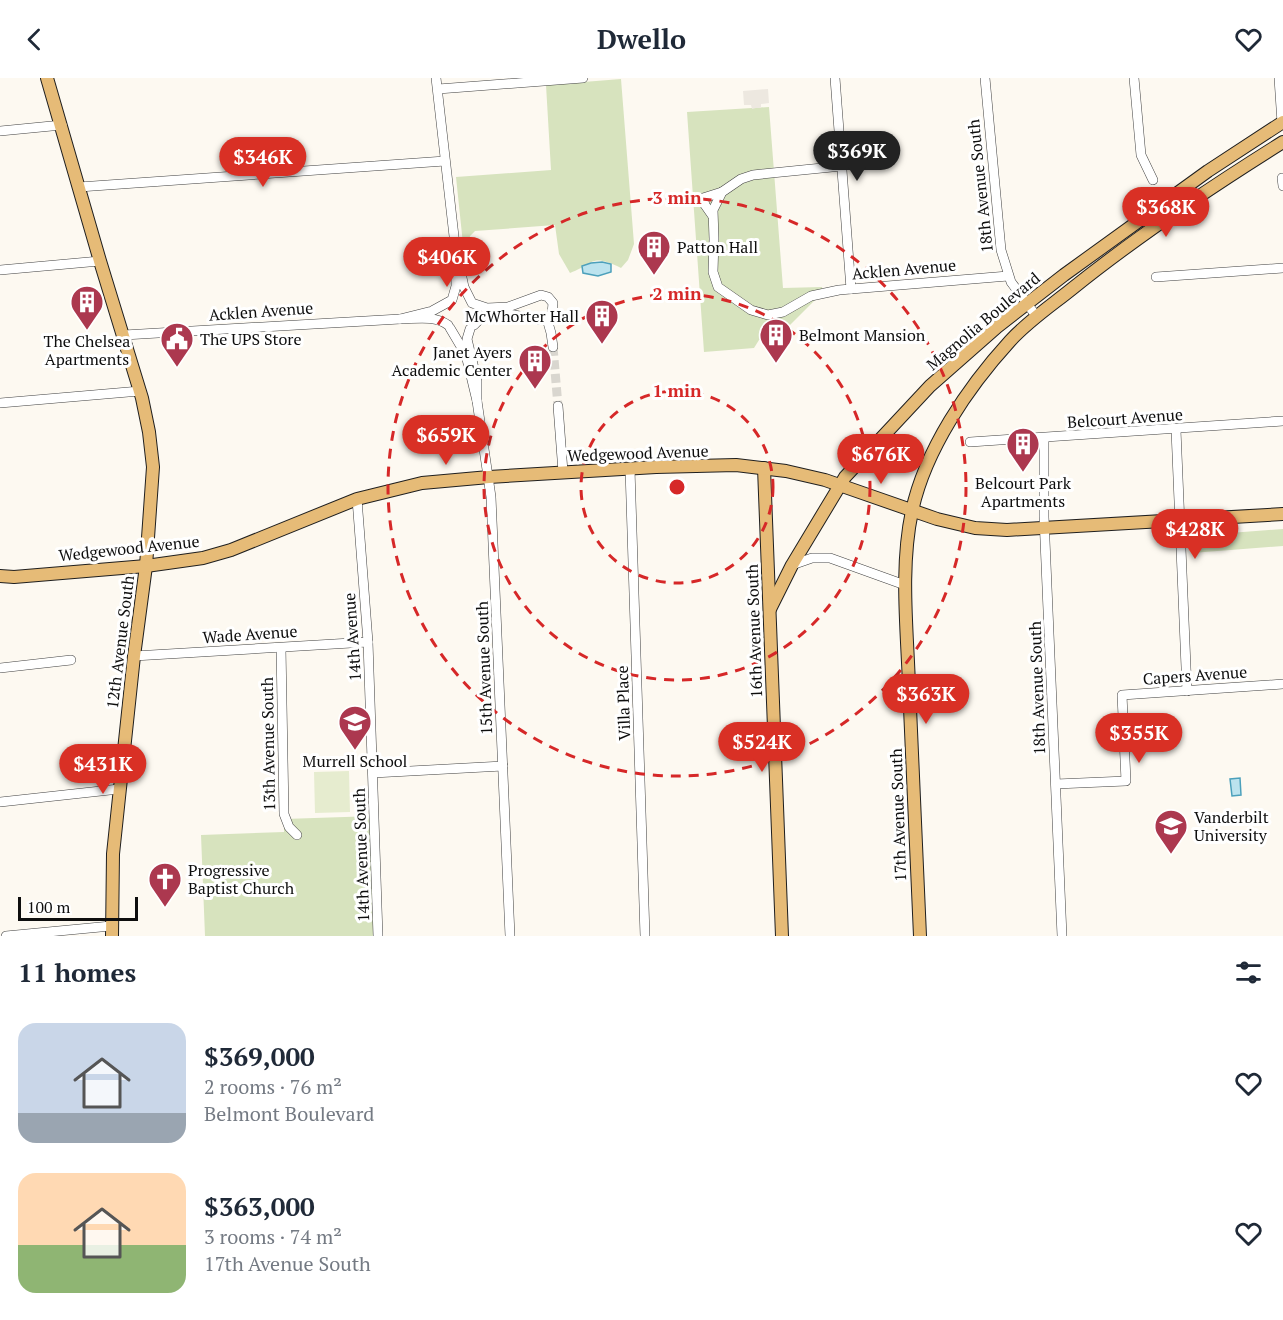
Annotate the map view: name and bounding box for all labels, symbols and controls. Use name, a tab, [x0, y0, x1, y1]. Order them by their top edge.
text: Dwello	[597, 21, 686, 57]
icon: back	[18, 23, 51, 56]
icon: heart	[1232, 23, 1265, 56]
street label: 18th Avenue South	[962, 118, 998, 254]
pin: $369K	[815, 131, 899, 182]
pin: $346K	[221, 137, 305, 188]
text: $369K	[827, 137, 887, 164]
text: $346K	[233, 143, 293, 170]
text: 3 min	[652, 185, 702, 209]
pin: $368K	[1124, 187, 1208, 238]
text: $368K	[1136, 193, 1196, 220]
building icon: Patton Hall	[636, 229, 672, 276]
place label: Patton Hall	[677, 236, 758, 258]
pin: $406K	[405, 237, 489, 288]
text: $406K	[417, 243, 477, 270]
street label: Acklen Avenue	[851, 253, 957, 285]
street label: Magnolia Boulevard	[922, 267, 1045, 375]
text: 2 min	[652, 281, 702, 305]
building icon: The Chelsea Apartments	[69, 284, 105, 331]
street label: Acklen Avenue	[208, 296, 314, 326]
building icon: McWhorter Hall	[584, 298, 620, 345]
place label: McWhorter Hall	[465, 305, 579, 327]
building icon: Belmont Mansion	[758, 317, 794, 364]
public building icon: The UPS Store	[159, 321, 195, 368]
place label: Belmont Mansion	[799, 324, 926, 346]
place label: The UPS Store	[200, 328, 302, 350]
place label: The Chelsea Apartments	[44, 330, 130, 370]
place label: Janet Ayers Academic Center	[392, 341, 513, 381]
building icon: Janet Ayers Academic Center	[517, 343, 553, 390]
text: 1 min	[652, 378, 702, 402]
street label: Belcourt Avenue	[1066, 403, 1184, 433]
pin: $659K	[404, 415, 488, 466]
text: $659K	[416, 421, 476, 448]
building icon: Belcourt Park Apartments	[1005, 426, 1041, 473]
pin: $676K	[839, 434, 923, 485]
street label: Wedgewood Avenue	[567, 440, 709, 466]
text: $676K	[851, 440, 911, 467]
place label: Belcourt Park Apartments	[975, 472, 1072, 512]
centre of rings	[667, 477, 687, 497]
pin: $428K	[1153, 509, 1237, 560]
text: $428K	[1165, 515, 1225, 542]
street label: Wedgewood Avenue	[58, 530, 200, 566]
street label: 16th Avenue South	[741, 563, 767, 698]
street label: 12th Avenue South	[101, 573, 139, 710]
street label: 14th Avenue	[338, 592, 366, 682]
street label: 15th Avenue South	[471, 600, 497, 735]
street label: Wade Avenue	[202, 620, 298, 648]
street label: 18th Avenue South	[1024, 620, 1050, 755]
street label: Capers Avenue	[1142, 660, 1248, 690]
street label: Villa Place	[611, 665, 635, 741]
pin: $363K	[884, 674, 968, 725]
street label: 13th Avenue South	[256, 676, 280, 811]
text: $363K	[896, 680, 956, 707]
school or university icon: Murrell School	[337, 704, 373, 751]
pin: $355K	[1097, 713, 1181, 764]
text: $355K	[1109, 719, 1169, 746]
pin: $524K	[720, 722, 804, 773]
text: $524K	[732, 728, 792, 755]
pin: $431K	[61, 744, 145, 795]
street label: 17th Avenue South	[885, 747, 911, 882]
text: $431K	[73, 750, 133, 777]
place label: Murrell School	[303, 750, 408, 772]
street label: 14th Avenue South	[348, 787, 374, 922]
place label: Vanderbilt University	[1194, 806, 1269, 846]
school or university icon: Vanderbilt University	[1153, 808, 1189, 855]
place label: Progressive Baptist Church	[188, 859, 295, 899]
church icon: Progressive Baptist Church	[147, 861, 183, 908]
scale bar	[18, 894, 138, 922]
text: 100 m	[27, 896, 70, 918]
text: 11 homes	[18, 955, 136, 989]
icon: filters	[1232, 956, 1265, 989]
text: $369,000	[204, 1039, 315, 1073]
icon: home	[66, 1047, 138, 1119]
icon: heart	[1232, 1067, 1265, 1100]
text: 2 rooms · 76 m²	[204, 1073, 342, 1100]
text: Belmont Boulevard	[204, 1100, 374, 1127]
text: $363,000	[204, 1189, 315, 1223]
icon: home	[66, 1197, 138, 1269]
icon: heart	[1232, 1217, 1265, 1250]
text: 3 rooms · 74 m²	[204, 1223, 342, 1250]
text: 17th Avenue South	[204, 1250, 371, 1277]

